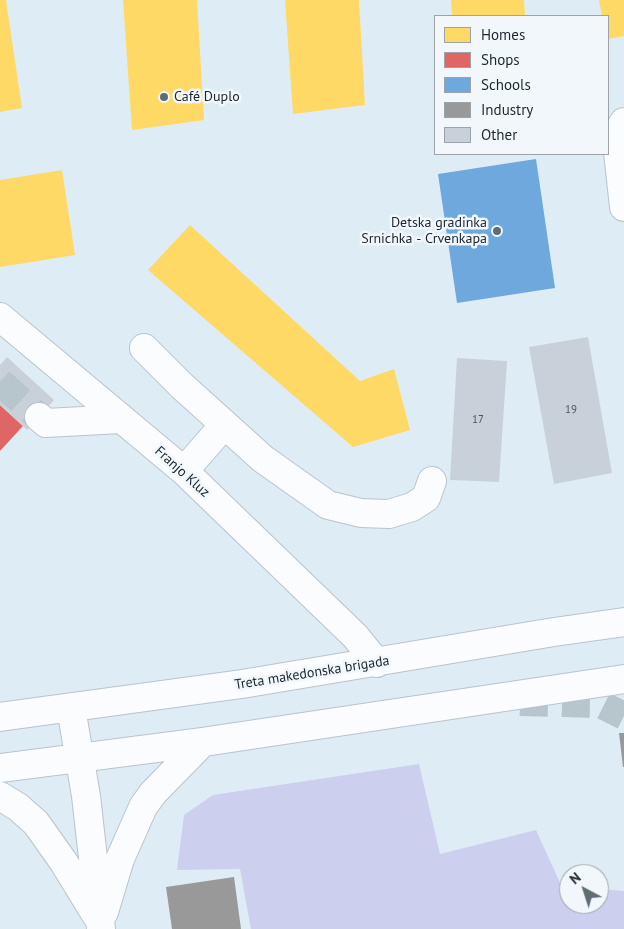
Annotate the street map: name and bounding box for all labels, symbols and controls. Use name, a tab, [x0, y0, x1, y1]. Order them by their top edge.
legend	[434, 15, 609, 155]
text: Homes	[481, 25, 525, 44]
text: Shops	[481, 50, 520, 69]
text: Schools	[481, 75, 531, 94]
place label: Café Duplo	[174, 89, 240, 105]
marker: Café Duplo	[158, 91, 170, 103]
text: Industry	[481, 100, 533, 119]
text: Other	[481, 125, 517, 144]
place label: Detska gradinka Srnichka - Crvenkapa	[361, 215, 487, 248]
marker: Detska gradinka Srnichka - Crvenkapa	[491, 225, 503, 237]
house number: 19	[565, 403, 577, 417]
house number: 17	[472, 413, 484, 427]
street label: Franjo Kluz	[151, 443, 213, 501]
street label: Treta makedonska brigada	[233, 652, 391, 694]
north arrow	[559, 864, 609, 914]
text: N	[566, 868, 584, 888]

